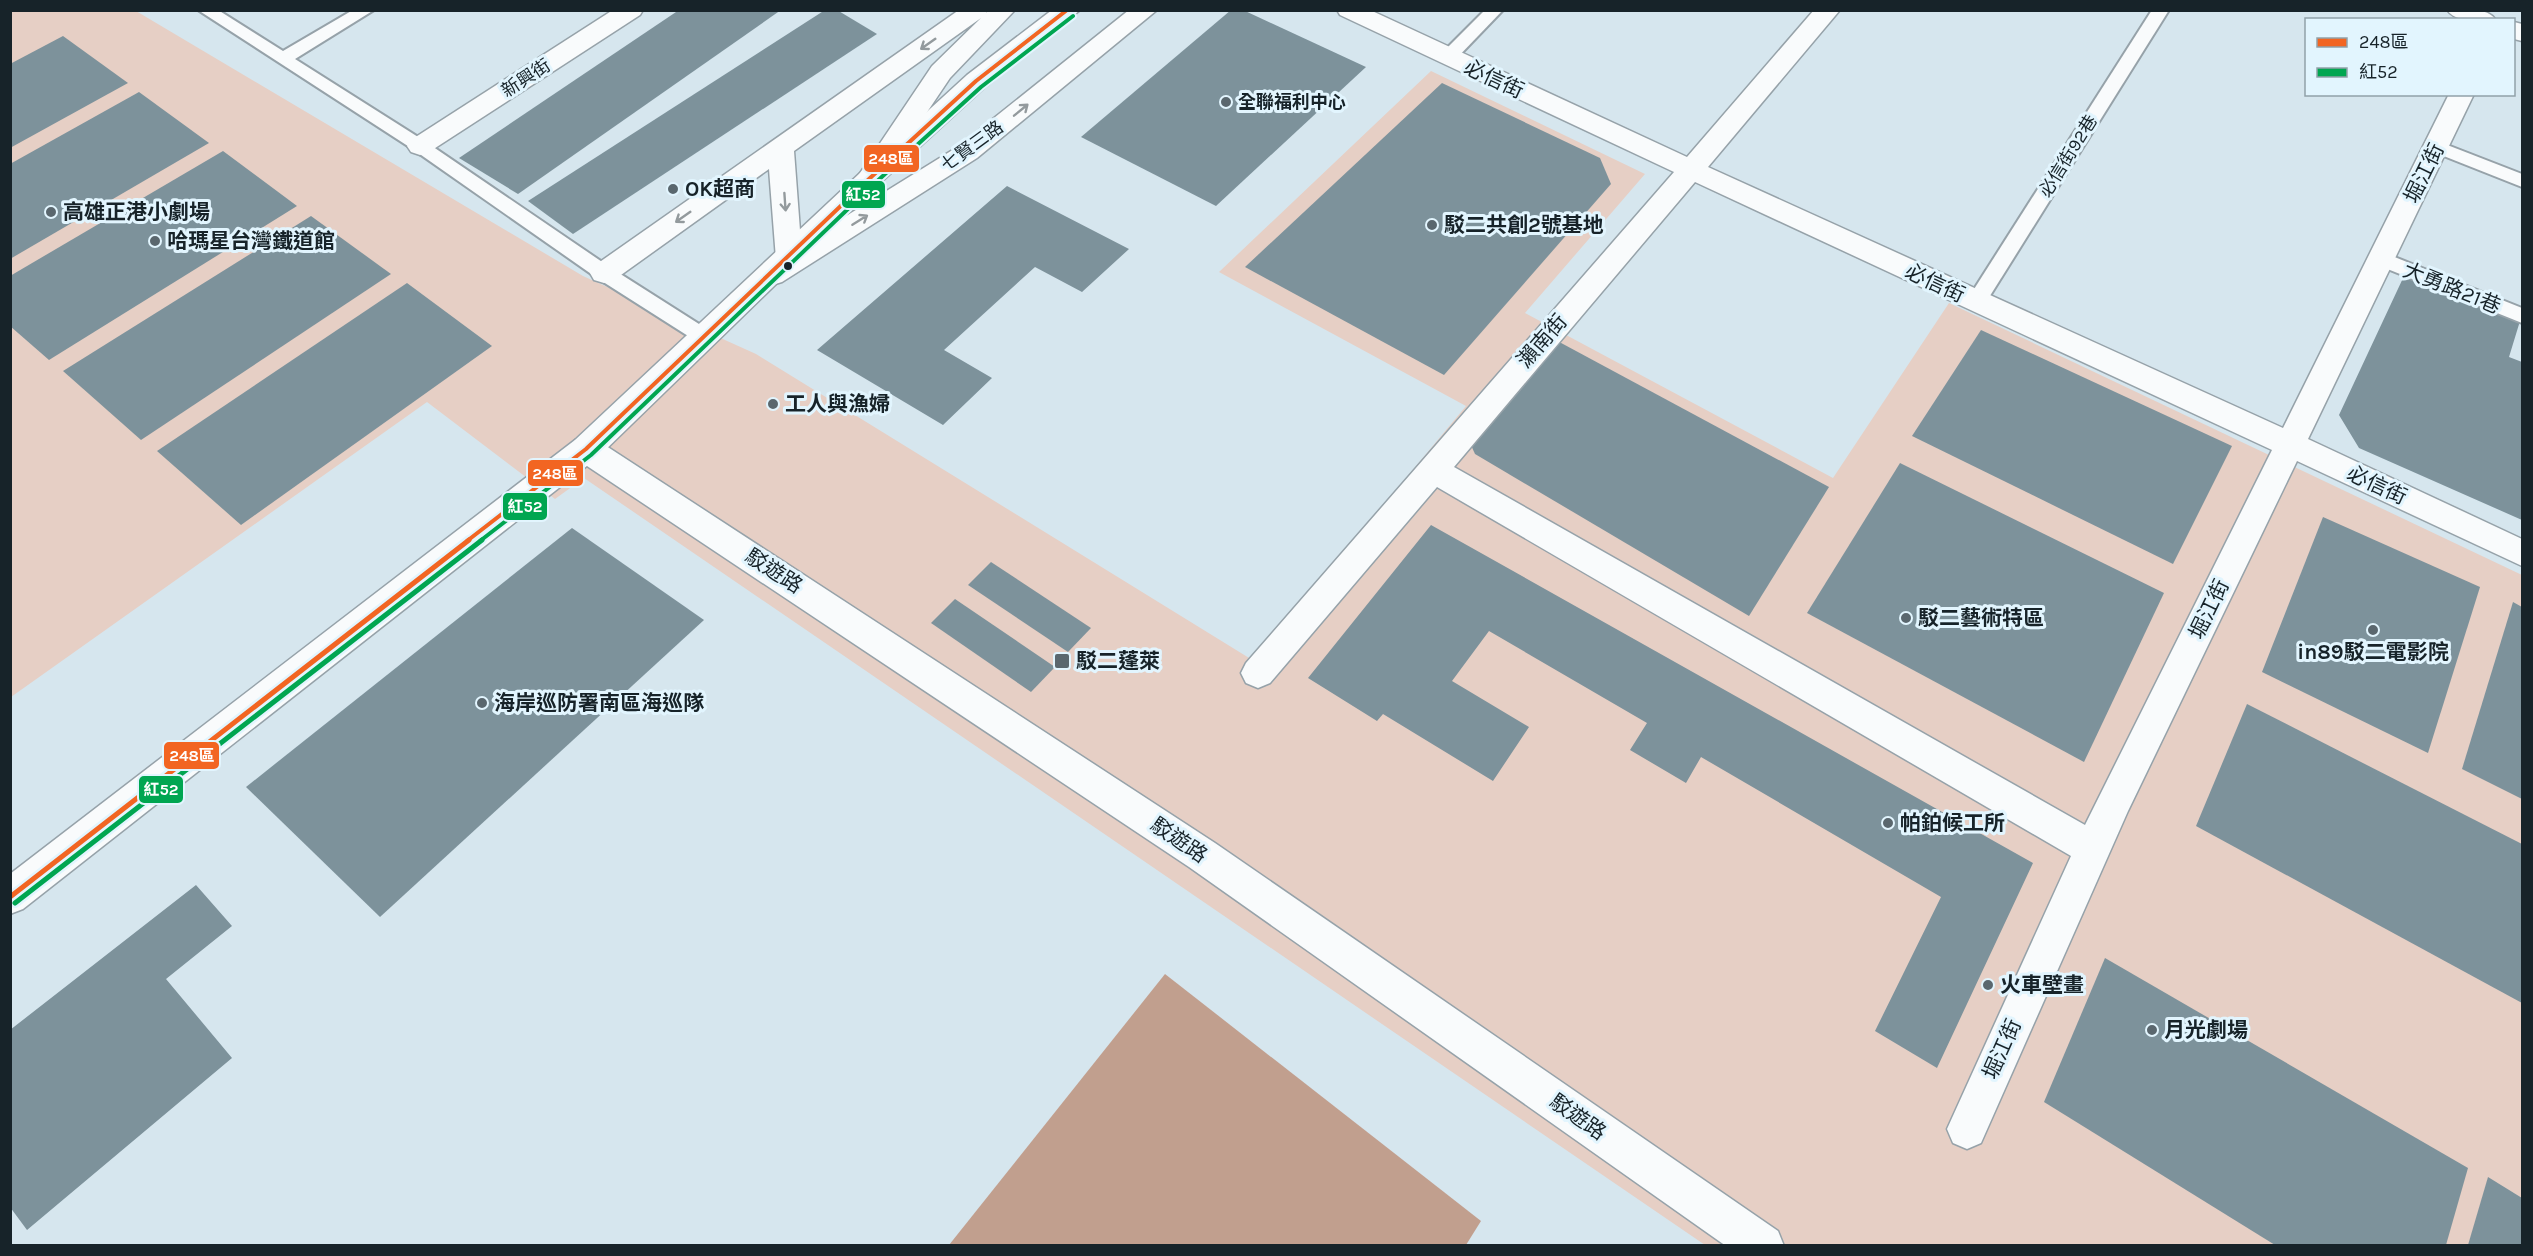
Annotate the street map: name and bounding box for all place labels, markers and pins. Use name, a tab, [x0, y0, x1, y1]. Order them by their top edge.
place label: 全聯福利中心	[1238, 91, 1346, 113]
marker: 全聯福利中心	[1219, 95, 1233, 109]
place label: OK超商	[685, 177, 755, 201]
marker: OK超商	[666, 182, 680, 196]
place label: 高雄正港小劇場	[63, 200, 210, 224]
marker: 高雄正港小劇場	[44, 205, 58, 219]
place label: 駁二共創2號基地	[1444, 213, 1604, 237]
marker: 駁二共創2號基地	[1425, 218, 1439, 232]
place label: 哈瑪星台灣鐵道館	[167, 229, 335, 253]
marker: 哈瑪星台灣鐵道館	[148, 234, 162, 248]
unlabelled marker	[782, 260, 794, 272]
place label: 工人與漁婦	[785, 392, 890, 416]
marker: 工人與漁婦	[766, 397, 780, 411]
place label: 駁二藝術特區	[1918, 606, 2044, 630]
marker: 駁二藝術特區	[1899, 611, 1913, 625]
marker: in89駁二電影院	[2366, 623, 2380, 637]
place label: in89駁二電影院	[2297, 640, 2449, 664]
place label: 駁二蓬萊	[1076, 649, 1160, 673]
marker: 駁二蓬萊	[1053, 652, 1071, 670]
place label: 海岸巡防署南區海巡隊	[494, 691, 705, 715]
marker: 海岸巡防署南區海巡隊	[475, 696, 489, 710]
place label: 帕鉑候工所	[1900, 811, 2005, 835]
marker: 帕鉑候工所	[1881, 816, 1895, 830]
place label: 火車壁畫	[2000, 973, 2084, 997]
marker: 火車壁畫	[1981, 978, 1995, 992]
place label: 月光劇場	[2164, 1018, 2248, 1042]
marker: 月光劇場	[2145, 1023, 2159, 1037]

